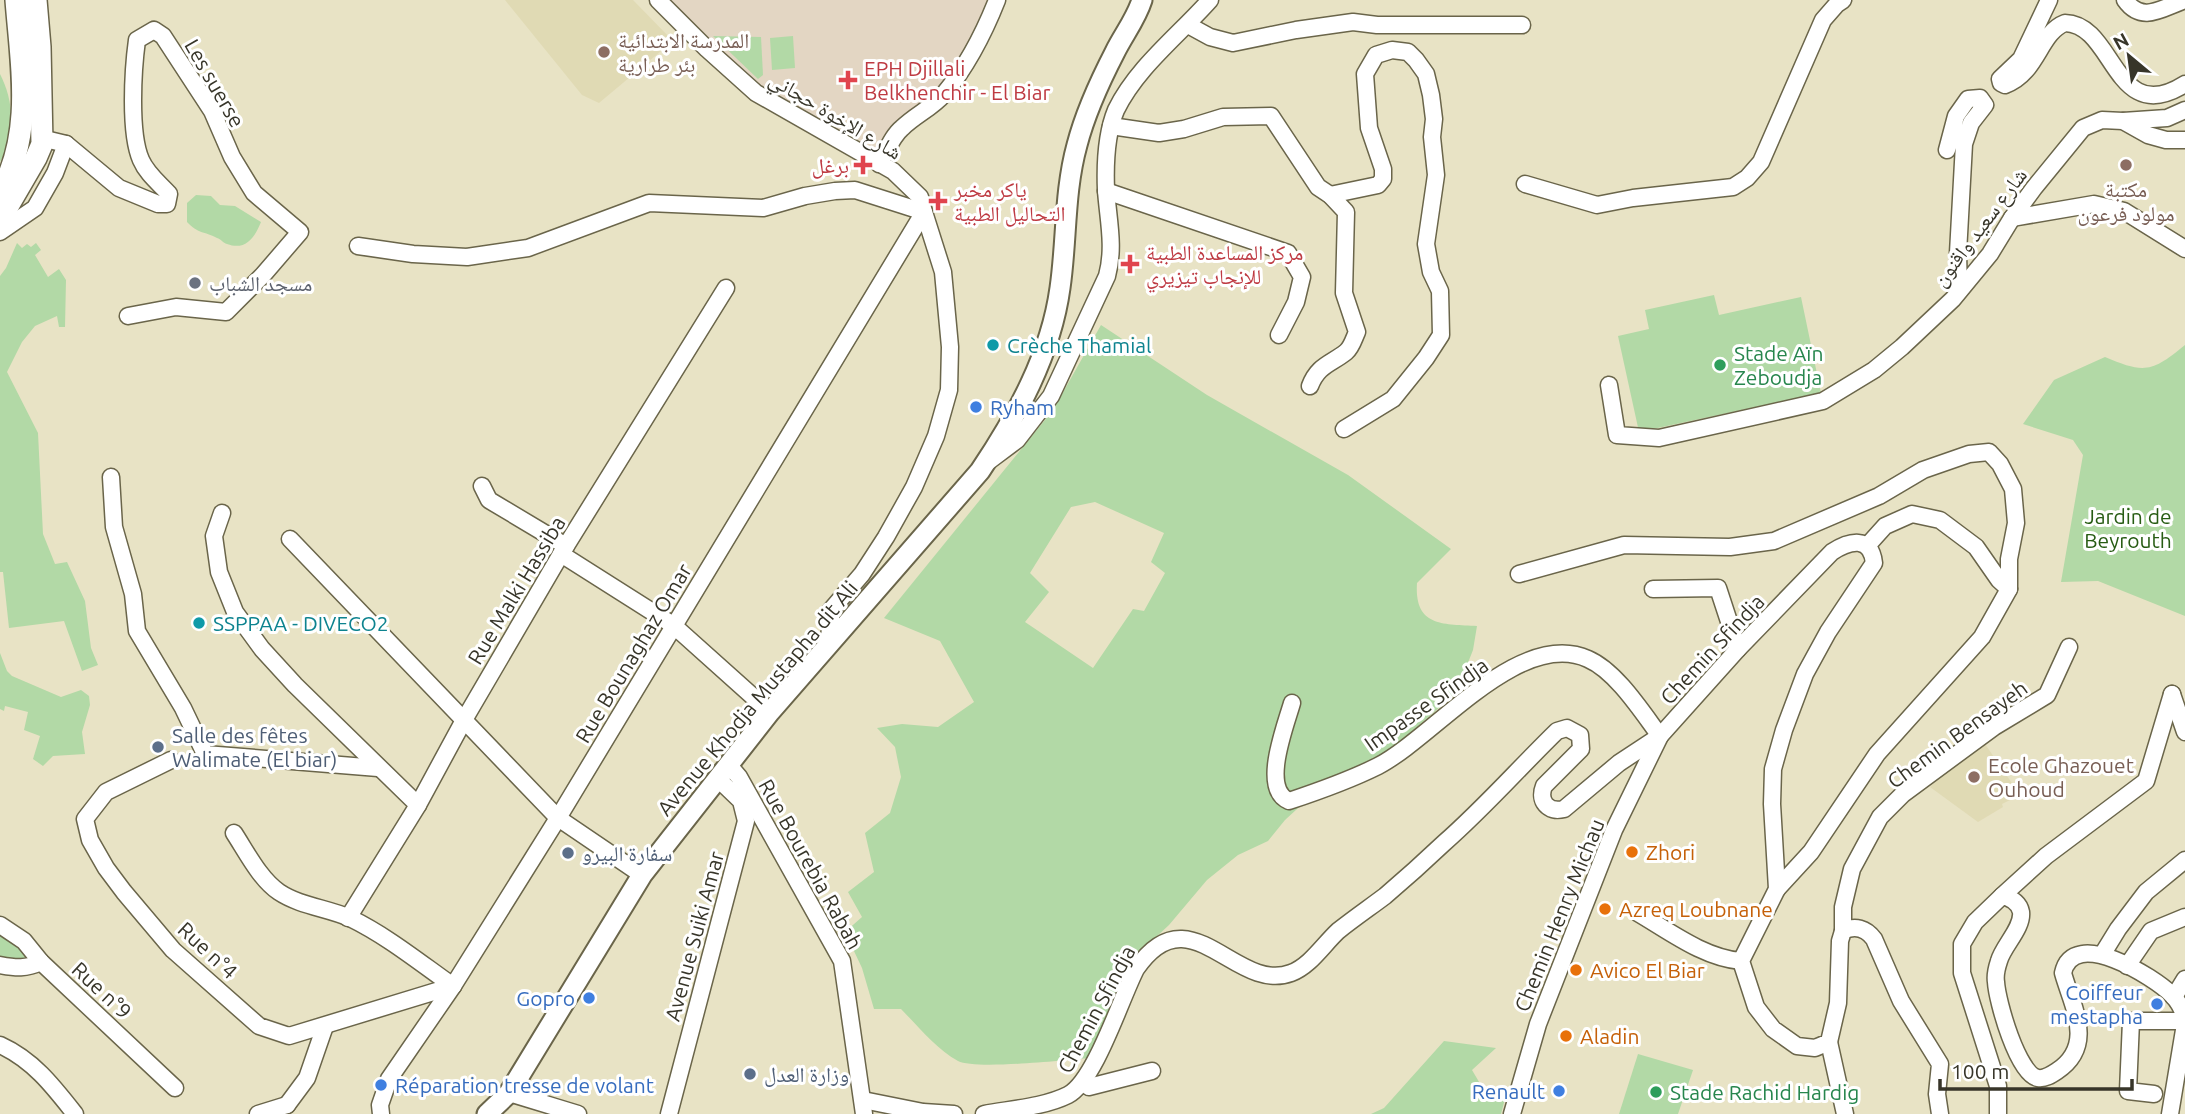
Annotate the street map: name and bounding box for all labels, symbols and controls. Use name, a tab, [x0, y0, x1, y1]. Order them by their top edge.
north arrow	[2094, 21, 2164, 91]
place label: المدرسة الابتدائية بئر طرارية	[618, 28, 749, 77]
text: N	[2109, 28, 2132, 54]
street label: Les suerse	[180, 35, 250, 131]
marker: المدرسة الابتدائية بئر طرارية	[596, 44, 612, 60]
place label: EPH Djillali Belkhenchir - El Biar	[864, 56, 1050, 104]
street label: شارع الإخوة حجاني	[763, 66, 906, 168]
marker: EPH Djillali Belkhenchir - El Biar	[838, 70, 858, 90]
place label: برغل	[812, 153, 849, 179]
marker: برغل	[855, 157, 871, 173]
marker: مكتبة مولود فرعون	[2118, 157, 2134, 173]
street label: شارع سعيد واقنون	[1927, 163, 2033, 292]
place label: ياكر مخبر التحاليل الطبية	[953, 177, 1065, 227]
place label: مكتبة مولود فرعون	[2077, 177, 2175, 226]
marker: ياكر مخبر التحاليل الطبية	[928, 191, 948, 211]
place label: مركز المساعدة الطبية للإنجاب تيزيري	[1146, 240, 1303, 293]
marker: مركز المساعدة الطبية للإنجاب تيزيري	[1120, 254, 1140, 274]
place label: مسجد الشباب	[209, 271, 312, 296]
marker: مسجد الشباب	[187, 275, 203, 291]
place label: Crèche Thamial	[1007, 333, 1152, 357]
marker: Crèche Thamial	[985, 337, 1001, 353]
place label: Stade Aïn Zeboudja	[1734, 341, 1823, 389]
marker: Stade Aïn Zeboudja	[1712, 357, 1728, 373]
place label: Ryham	[990, 395, 1054, 419]
marker: Ryham	[968, 399, 984, 415]
park label: Jardin de Beyrouth	[2084, 504, 2172, 552]
street label: Rue Malki Hassiba	[462, 512, 570, 668]
street label: Rue Bounaghaz Omar	[570, 559, 696, 747]
street label: Avenue Khodja Mustapha dit Ali	[652, 576, 862, 820]
street label: Chemin Sfindja	[1655, 589, 1769, 709]
place label: SSPPAA - DIVECO2	[213, 611, 389, 635]
marker: SSPPAA - DIVECO2	[191, 615, 207, 631]
street label: Impasse Sfindja	[1360, 652, 1492, 756]
street label: Chemin Bensayeh	[1882, 675, 2032, 793]
place label: Salle des fêtes Walimate (El biar)	[172, 723, 337, 771]
marker: Salle des fêtes Walimate (El biar)	[150, 739, 166, 755]
place label: Ecole Ghazouet Ouhoud	[1988, 753, 2134, 801]
marker: Ecole Ghazouet Ouhoud	[1966, 769, 1982, 785]
street label: Rue Bourebia Rabah	[754, 775, 868, 953]
street label: Chemin Henry Michau	[1509, 815, 1609, 1015]
place label: Zhori	[1646, 840, 1695, 864]
place label: سفارة البيرو	[582, 841, 672, 866]
marker: Zhori	[1624, 844, 1640, 860]
marker: سفارة البيرو	[560, 845, 576, 861]
street label: Avenue Suiki Amar	[660, 848, 728, 1023]
place label: Azreq Loubnane	[1619, 897, 1773, 921]
marker: Azreq Loubnane	[1597, 901, 1613, 917]
street label: Rue n°4	[173, 917, 243, 983]
street label: Chemin Sfindja	[1052, 941, 1140, 1077]
street label: Rue n°9	[67, 957, 137, 1023]
place label: Avico El Biar	[1590, 958, 1705, 982]
marker: Avico El Biar	[1568, 962, 1584, 978]
place label: Coiffeur mestapha	[2050, 980, 2143, 1028]
place label: Gopro	[516, 986, 575, 1010]
marker: Gopro	[581, 990, 597, 1006]
marker: Coiffeur mestapha	[2149, 996, 2165, 1012]
place label: Aladin	[1580, 1024, 1639, 1048]
marker: Aladin	[1558, 1028, 1574, 1044]
scale bar	[1940, 1048, 2132, 1092]
text: 100 m	[1951, 1059, 2009, 1083]
place label: وزارة العدل	[764, 1062, 849, 1087]
marker: وزارة العدل	[742, 1066, 758, 1082]
place label: Réparation tresse de volant	[395, 1073, 654, 1097]
marker: Réparation tresse de volant	[373, 1077, 389, 1093]
place label: Renault	[1472, 1079, 1545, 1103]
place label: Stade Rachid Hardig	[1670, 1080, 1859, 1104]
marker: Renault	[1551, 1083, 1567, 1099]
marker: Stade Rachid Hardig	[1648, 1084, 1664, 1100]

